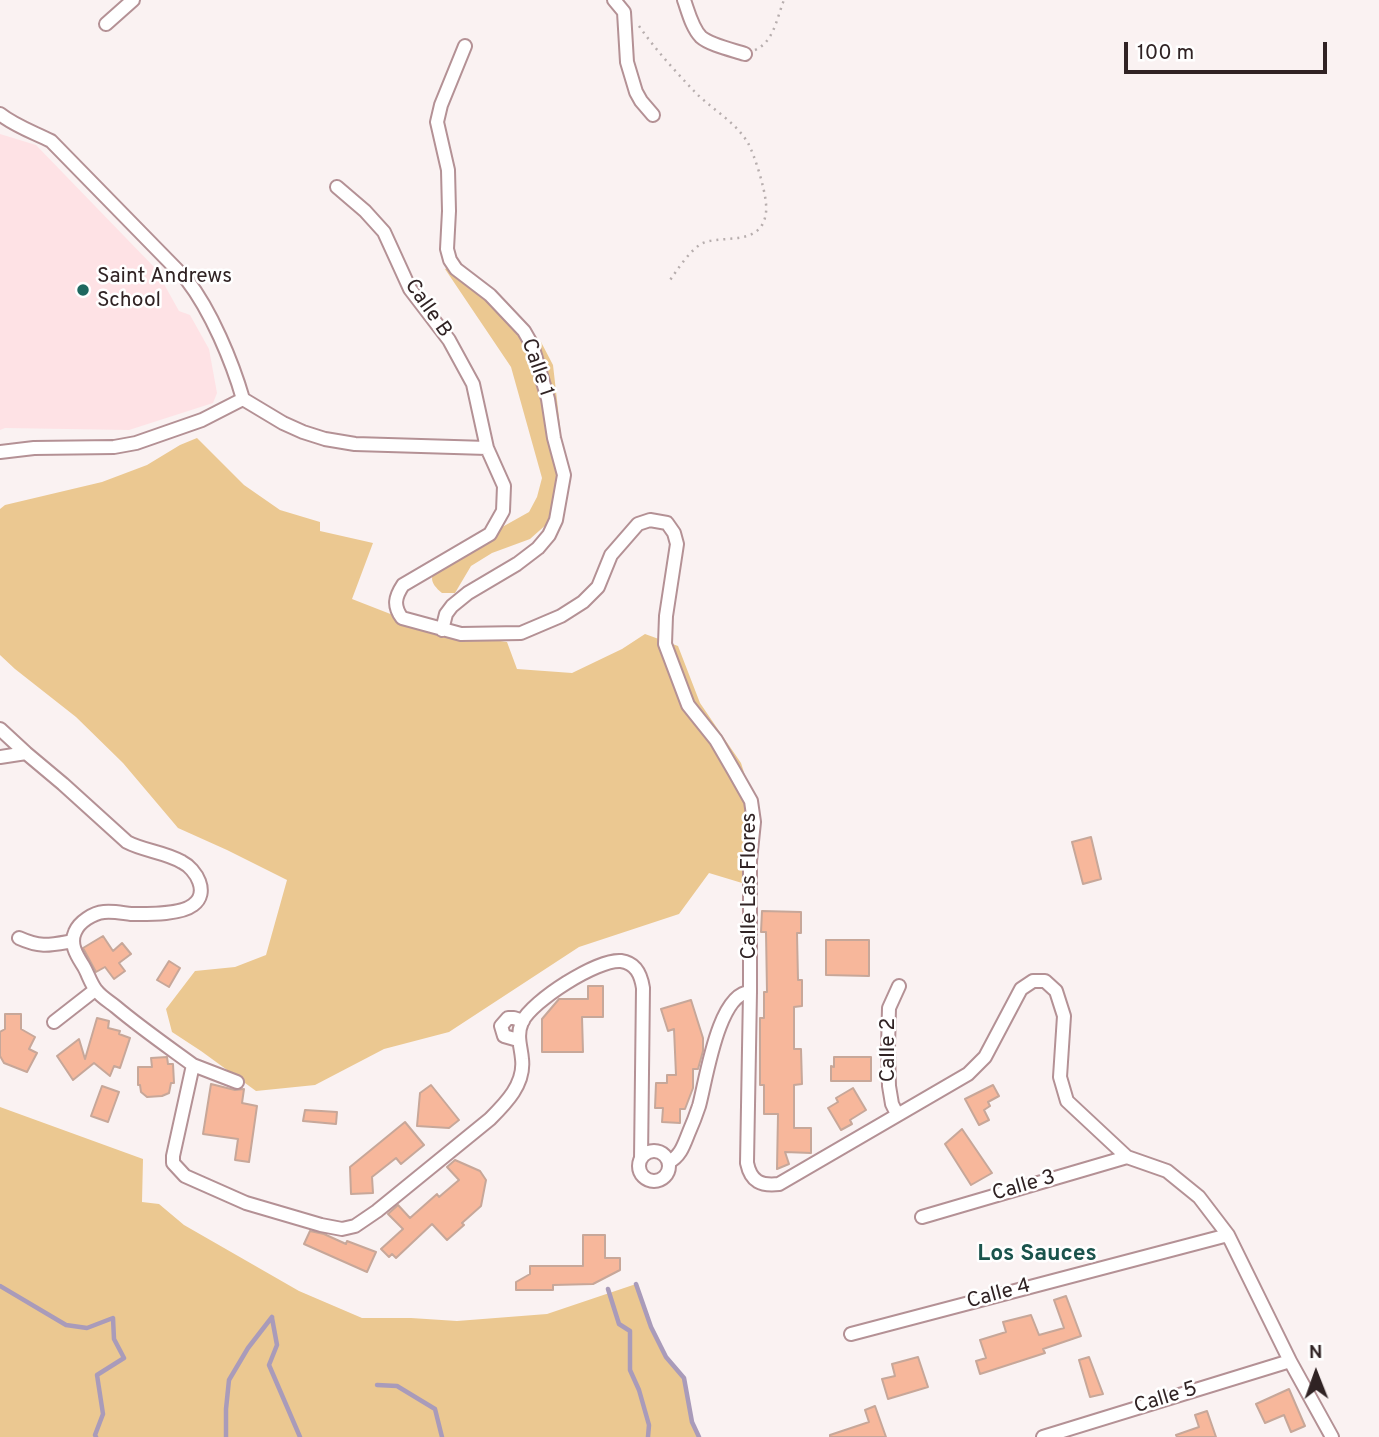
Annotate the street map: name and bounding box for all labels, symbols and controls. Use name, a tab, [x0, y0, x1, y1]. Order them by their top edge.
scale bar	[1127, 28, 1330, 72]
text: 100 m	[1137, 40, 1194, 67]
place label: Saint Andrews School	[97, 265, 232, 315]
street label: Calle B	[398, 275, 456, 343]
marker: Saint Andrews School	[75, 282, 91, 298]
street label: Calle 1	[514, 336, 558, 400]
street label: Calle Las Flores	[738, 813, 764, 959]
street label: Calle 2	[877, 1018, 903, 1082]
street label: Calle 3	[990, 1166, 1058, 1208]
district label: Los Sauces	[977, 1241, 1097, 1269]
street label: Calle 4	[964, 1274, 1034, 1316]
north arrow	[1281, 1339, 1351, 1409]
text: N	[1309, 1341, 1323, 1365]
street label: Calle 5	[1131, 1377, 1201, 1421]

